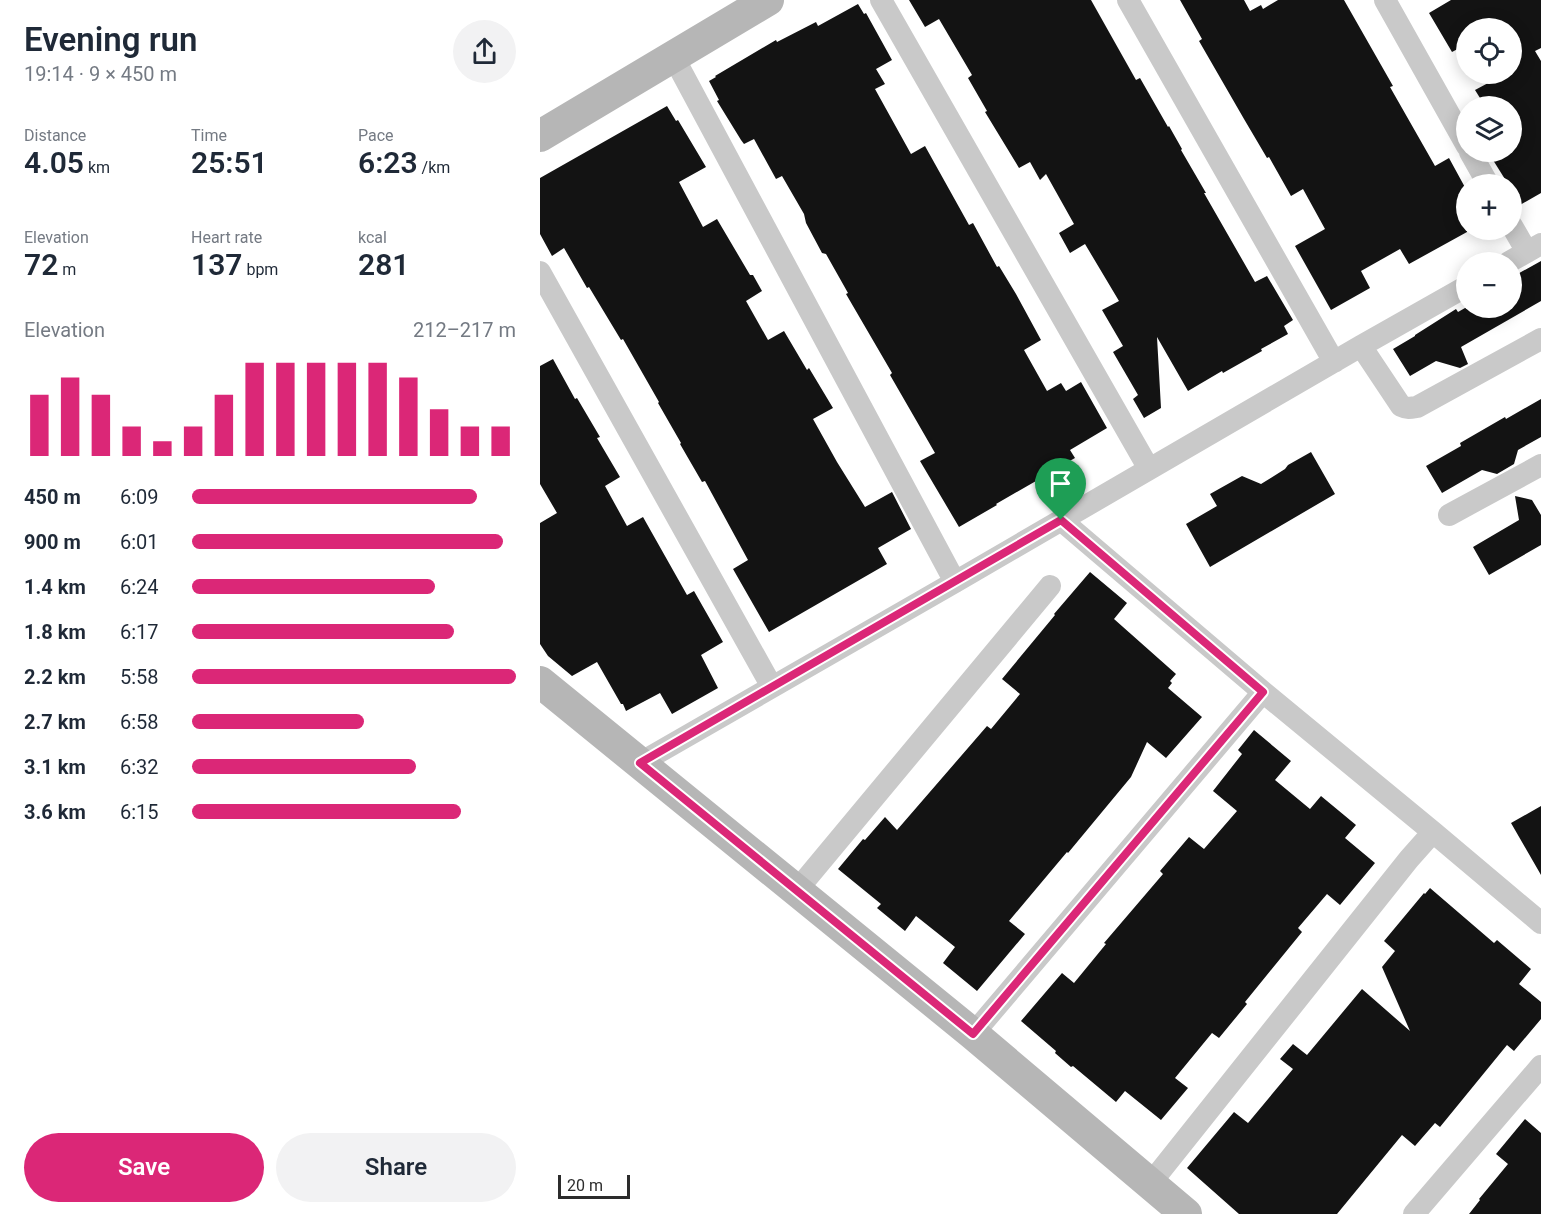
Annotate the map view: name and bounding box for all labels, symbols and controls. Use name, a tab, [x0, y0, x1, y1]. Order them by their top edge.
map controls	[1456, 18, 1522, 318]
button: locate	[1456, 18, 1522, 84]
text: Evening run	[24, 20, 197, 59]
button: share	[453, 20, 516, 83]
text: 19:14 · 9 × 450 m	[24, 62, 177, 86]
button: layers	[1456, 96, 1522, 162]
text: Distance	[24, 126, 86, 145]
text: Time	[191, 126, 227, 145]
text: Pace	[358, 126, 394, 145]
text: 4.05	[24, 145, 84, 180]
text: 25:51	[191, 145, 268, 180]
text: 6:23	[358, 145, 418, 180]
text: km	[84, 158, 110, 177]
text: /km	[418, 158, 450, 177]
button: +	[1456, 174, 1522, 240]
text: Elevation	[24, 228, 89, 247]
text: Heart rate	[191, 228, 262, 247]
text: kcal	[358, 228, 387, 247]
text: 72	[24, 247, 58, 282]
text: 137	[191, 247, 242, 282]
text: 281	[358, 247, 409, 282]
button: −	[1456, 252, 1522, 318]
text: m	[58, 260, 76, 279]
text: bpm	[242, 260, 278, 279]
text: Elevation	[24, 318, 105, 342]
text: 212–217 m	[413, 318, 516, 342]
pin	[1035, 458, 1086, 520]
icon: arrive	[1044, 467, 1077, 500]
text: 450 m	[24, 485, 81, 509]
text: 6:09	[120, 485, 159, 509]
text: 900 m	[24, 530, 81, 554]
text: 6:01	[120, 530, 159, 554]
text: 1.4 km	[24, 575, 86, 599]
text: 6:24	[120, 575, 159, 599]
text: 1.8 km	[24, 620, 86, 644]
text: 6:17	[120, 620, 159, 644]
text: 2.2 km	[24, 665, 86, 689]
text: 5:58	[120, 665, 159, 689]
text: 2.7 km	[24, 710, 86, 734]
text: 6:58	[120, 710, 159, 734]
text: 3.1 km	[24, 755, 86, 779]
text: 6:32	[120, 755, 159, 779]
text: 3.6 km	[24, 800, 86, 824]
text: 6:15	[120, 800, 159, 824]
button: Save	[24, 1133, 264, 1202]
button: Share	[276, 1133, 516, 1202]
scale bar	[558, 1172, 630, 1200]
text: 20 m	[567, 1176, 603, 1195]

